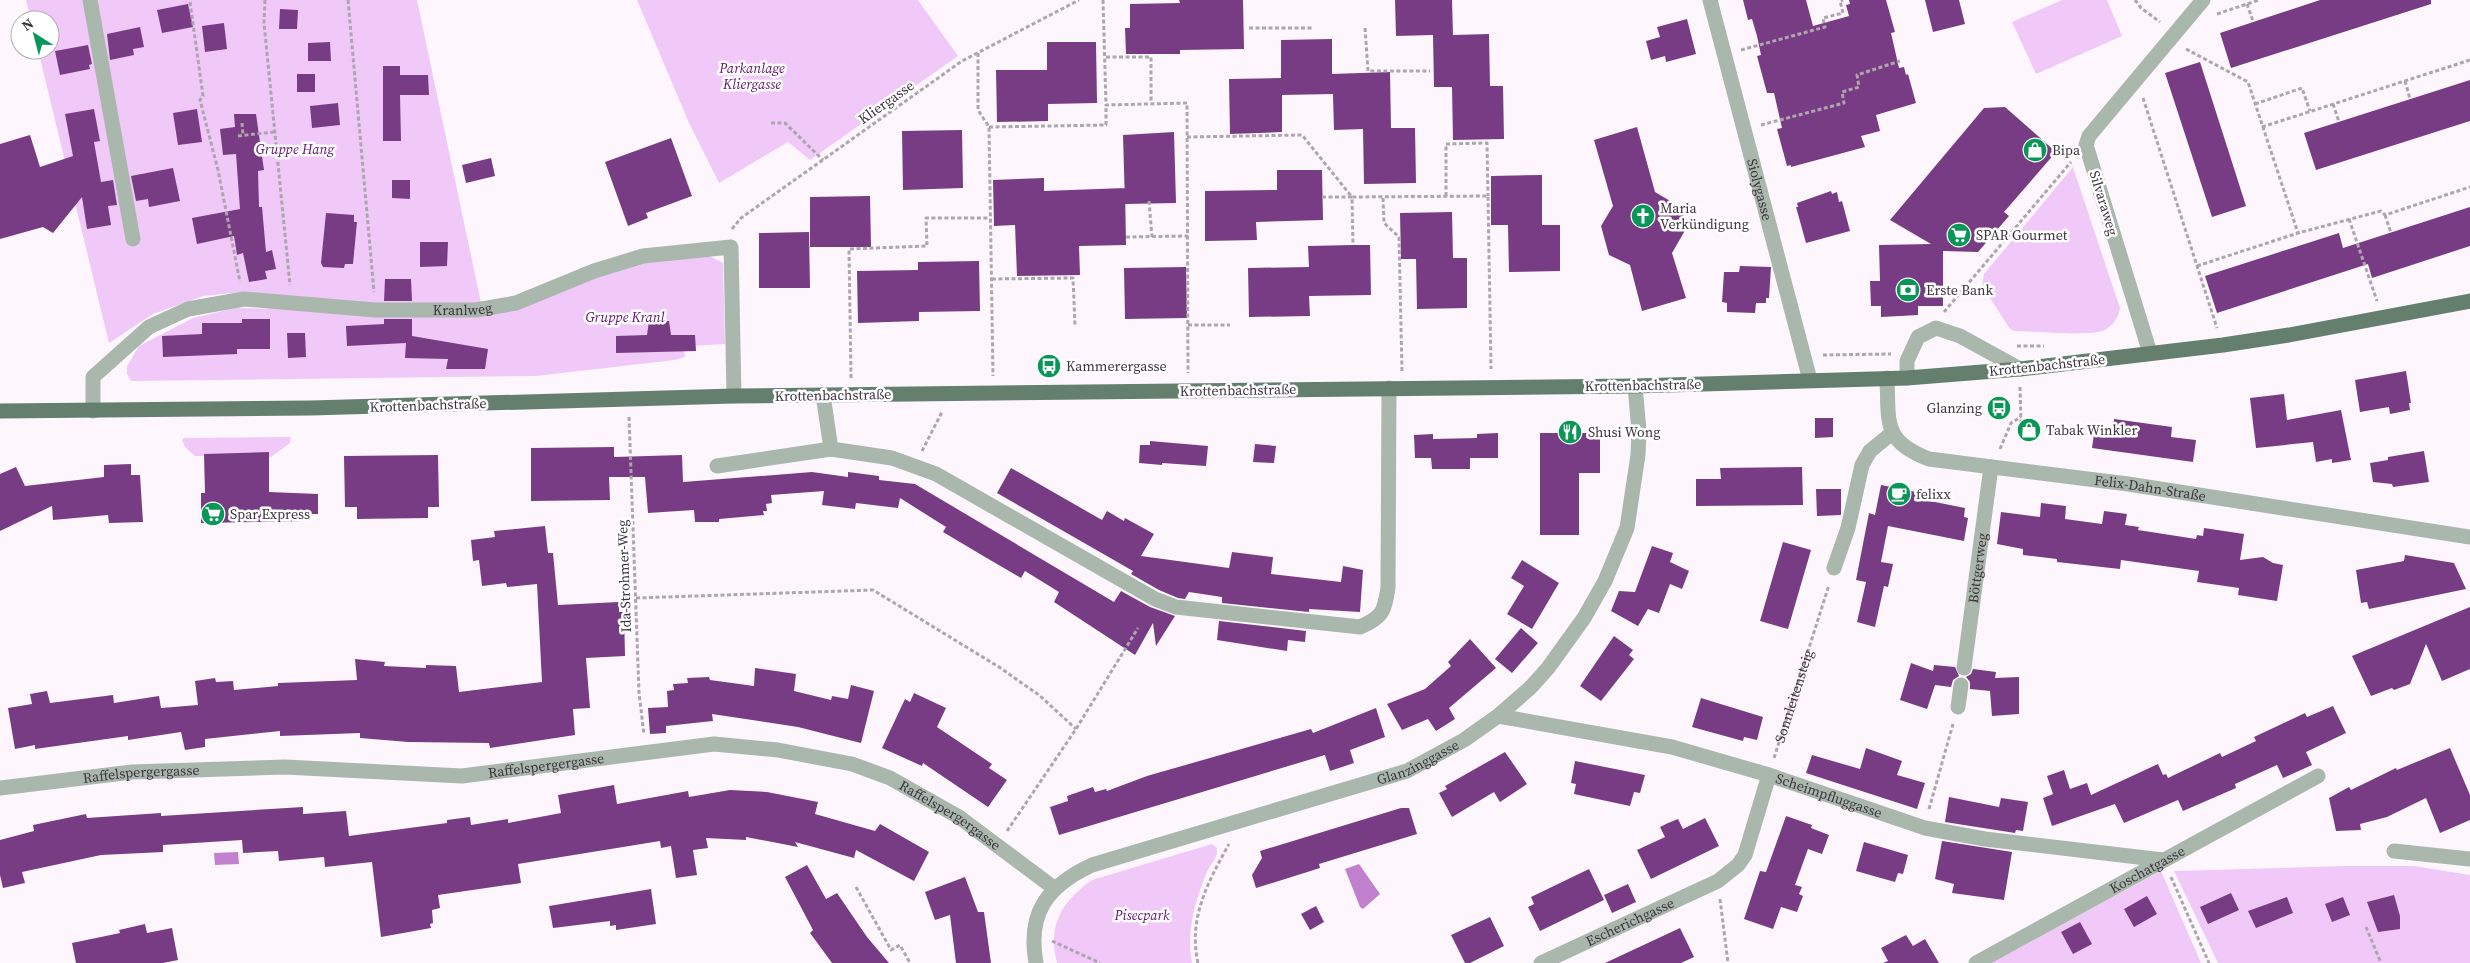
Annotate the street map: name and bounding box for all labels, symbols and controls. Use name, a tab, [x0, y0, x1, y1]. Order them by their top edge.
north arrow	[10, 10, 60, 60]
text: N	[17, 13, 37, 36]
park label: Parkanlage Kliergasse	[718, 58, 785, 94]
street label: Kliergasse	[854, 75, 918, 129]
shop icon: Bipa	[2022, 137, 2048, 163]
park label: Gruppe Hang	[256, 139, 336, 159]
place label: Bipa	[2052, 140, 2081, 160]
street label: Siolygasse	[1742, 156, 1778, 223]
street label: Silvaraweg	[2085, 168, 2123, 238]
place label: Maria Verkündigung	[1660, 198, 1749, 234]
church icon: Maria Verkündigung	[1630, 203, 1656, 229]
supermarket icon: SPAR Gourmet	[1946, 222, 1972, 248]
place label: SPAR Gourmet	[1976, 225, 2068, 245]
bank icon: Erste Bank	[1895, 277, 1921, 303]
place label: Erste Bank	[1926, 280, 1994, 300]
street label: Kranlweg	[433, 297, 494, 320]
park label: Gruppe Kranl	[585, 307, 665, 327]
street label: Krottenbachstraße	[1988, 349, 2106, 381]
bus stop icon: Kammerergasse	[1036, 353, 1062, 379]
place label: Kammerergasse	[1066, 356, 1167, 376]
street label: Krottenbachstraße	[1584, 374, 1702, 396]
street label: Krottenbachstraße	[1179, 379, 1297, 401]
street label: Krottenbachstraße	[774, 384, 892, 406]
street label: Krottenbachstraße	[369, 393, 487, 417]
bus stop icon: Glanzing	[1986, 395, 2012, 421]
place label: Glanzing	[1927, 398, 1982, 418]
shop icon: Tabak Winkler	[2016, 417, 2042, 443]
restaurant icon: Shusi Wong	[1557, 419, 1583, 445]
place label: Tabak Winkler	[2046, 420, 2138, 440]
place label: Shusi Wong	[1588, 422, 1661, 442]
street label: Felix-Dahn-Straße	[2093, 470, 2207, 506]
cafe icon: felixx	[1886, 481, 1912, 507]
place label: felixx	[1916, 484, 1952, 504]
supermarket icon: Spar Express	[200, 501, 226, 527]
place label: Spar Express	[230, 504, 310, 524]
street label: Ida-Strohmer-Weg	[612, 519, 636, 633]
street label: Böttgerweg	[1963, 531, 1992, 604]
street label: Sonnleitensteig	[1770, 647, 1818, 745]
street label: Glanzinggasse	[1374, 735, 1462, 789]
street label: Raffelspergergasse	[487, 748, 605, 783]
street label: Raffelspergergasse	[82, 760, 200, 788]
street label: Scheimpfluggasse	[1773, 768, 1885, 823]
street label: Raffelspergergasse	[896, 775, 1005, 855]
street label: Koschatgasse	[2106, 841, 2188, 898]
street label: Escherichgasse	[1582, 893, 1677, 951]
park label: Pisecpark	[1114, 905, 1170, 925]

